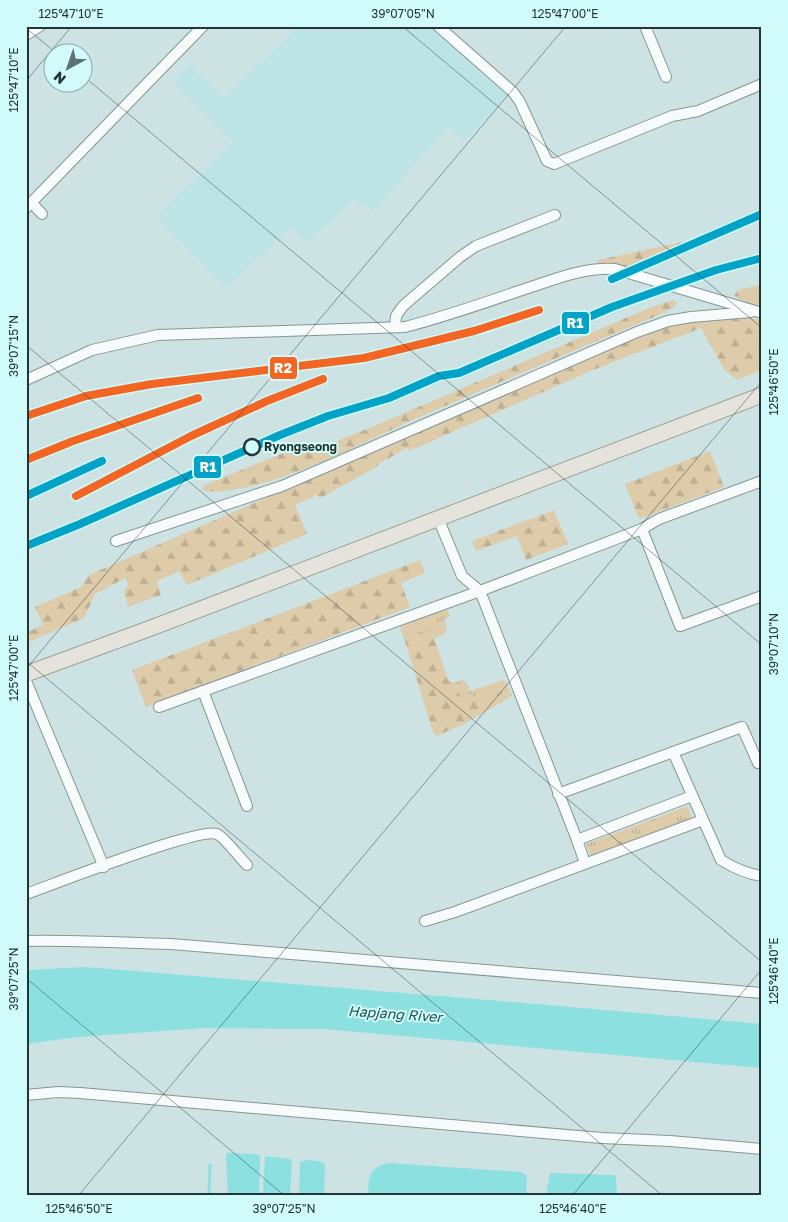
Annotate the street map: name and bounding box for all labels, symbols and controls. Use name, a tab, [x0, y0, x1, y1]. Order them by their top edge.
text: 125°47'10"E	[39, 6, 103, 21]
text: 39°07'05"N	[371, 6, 435, 21]
text: 125°47'00"E	[532, 6, 598, 21]
north arrow	[42, 42, 92, 92]
text: 125°47'10"E	[6, 48, 21, 112]
text: N	[50, 68, 69, 88]
line badge: R1	[561, 311, 590, 335]
text: R1	[567, 314, 583, 331]
text: 39°07'15"N	[6, 315, 21, 377]
text: 125°46'50"E	[766, 349, 781, 415]
line badge: R2	[269, 356, 298, 380]
text: R2	[274, 359, 293, 376]
marker: Ryongseong	[243, 438, 261, 456]
place label: Ryongseong	[264, 439, 337, 454]
line badge: R1	[193, 455, 222, 479]
text: R1	[200, 458, 216, 475]
text: 39°07'10"N	[766, 613, 781, 675]
text: 125°47'00"E	[6, 635, 21, 701]
text: 125°46'40"E	[766, 937, 781, 1005]
text: 39°07'25"N	[6, 947, 21, 1011]
water label: Hapjang River	[348, 1002, 445, 1025]
text: 125°46'50"E	[46, 1201, 112, 1216]
text: 39°07'25"N	[252, 1201, 316, 1216]
text: 125°46'40"E	[539, 1201, 607, 1216]

